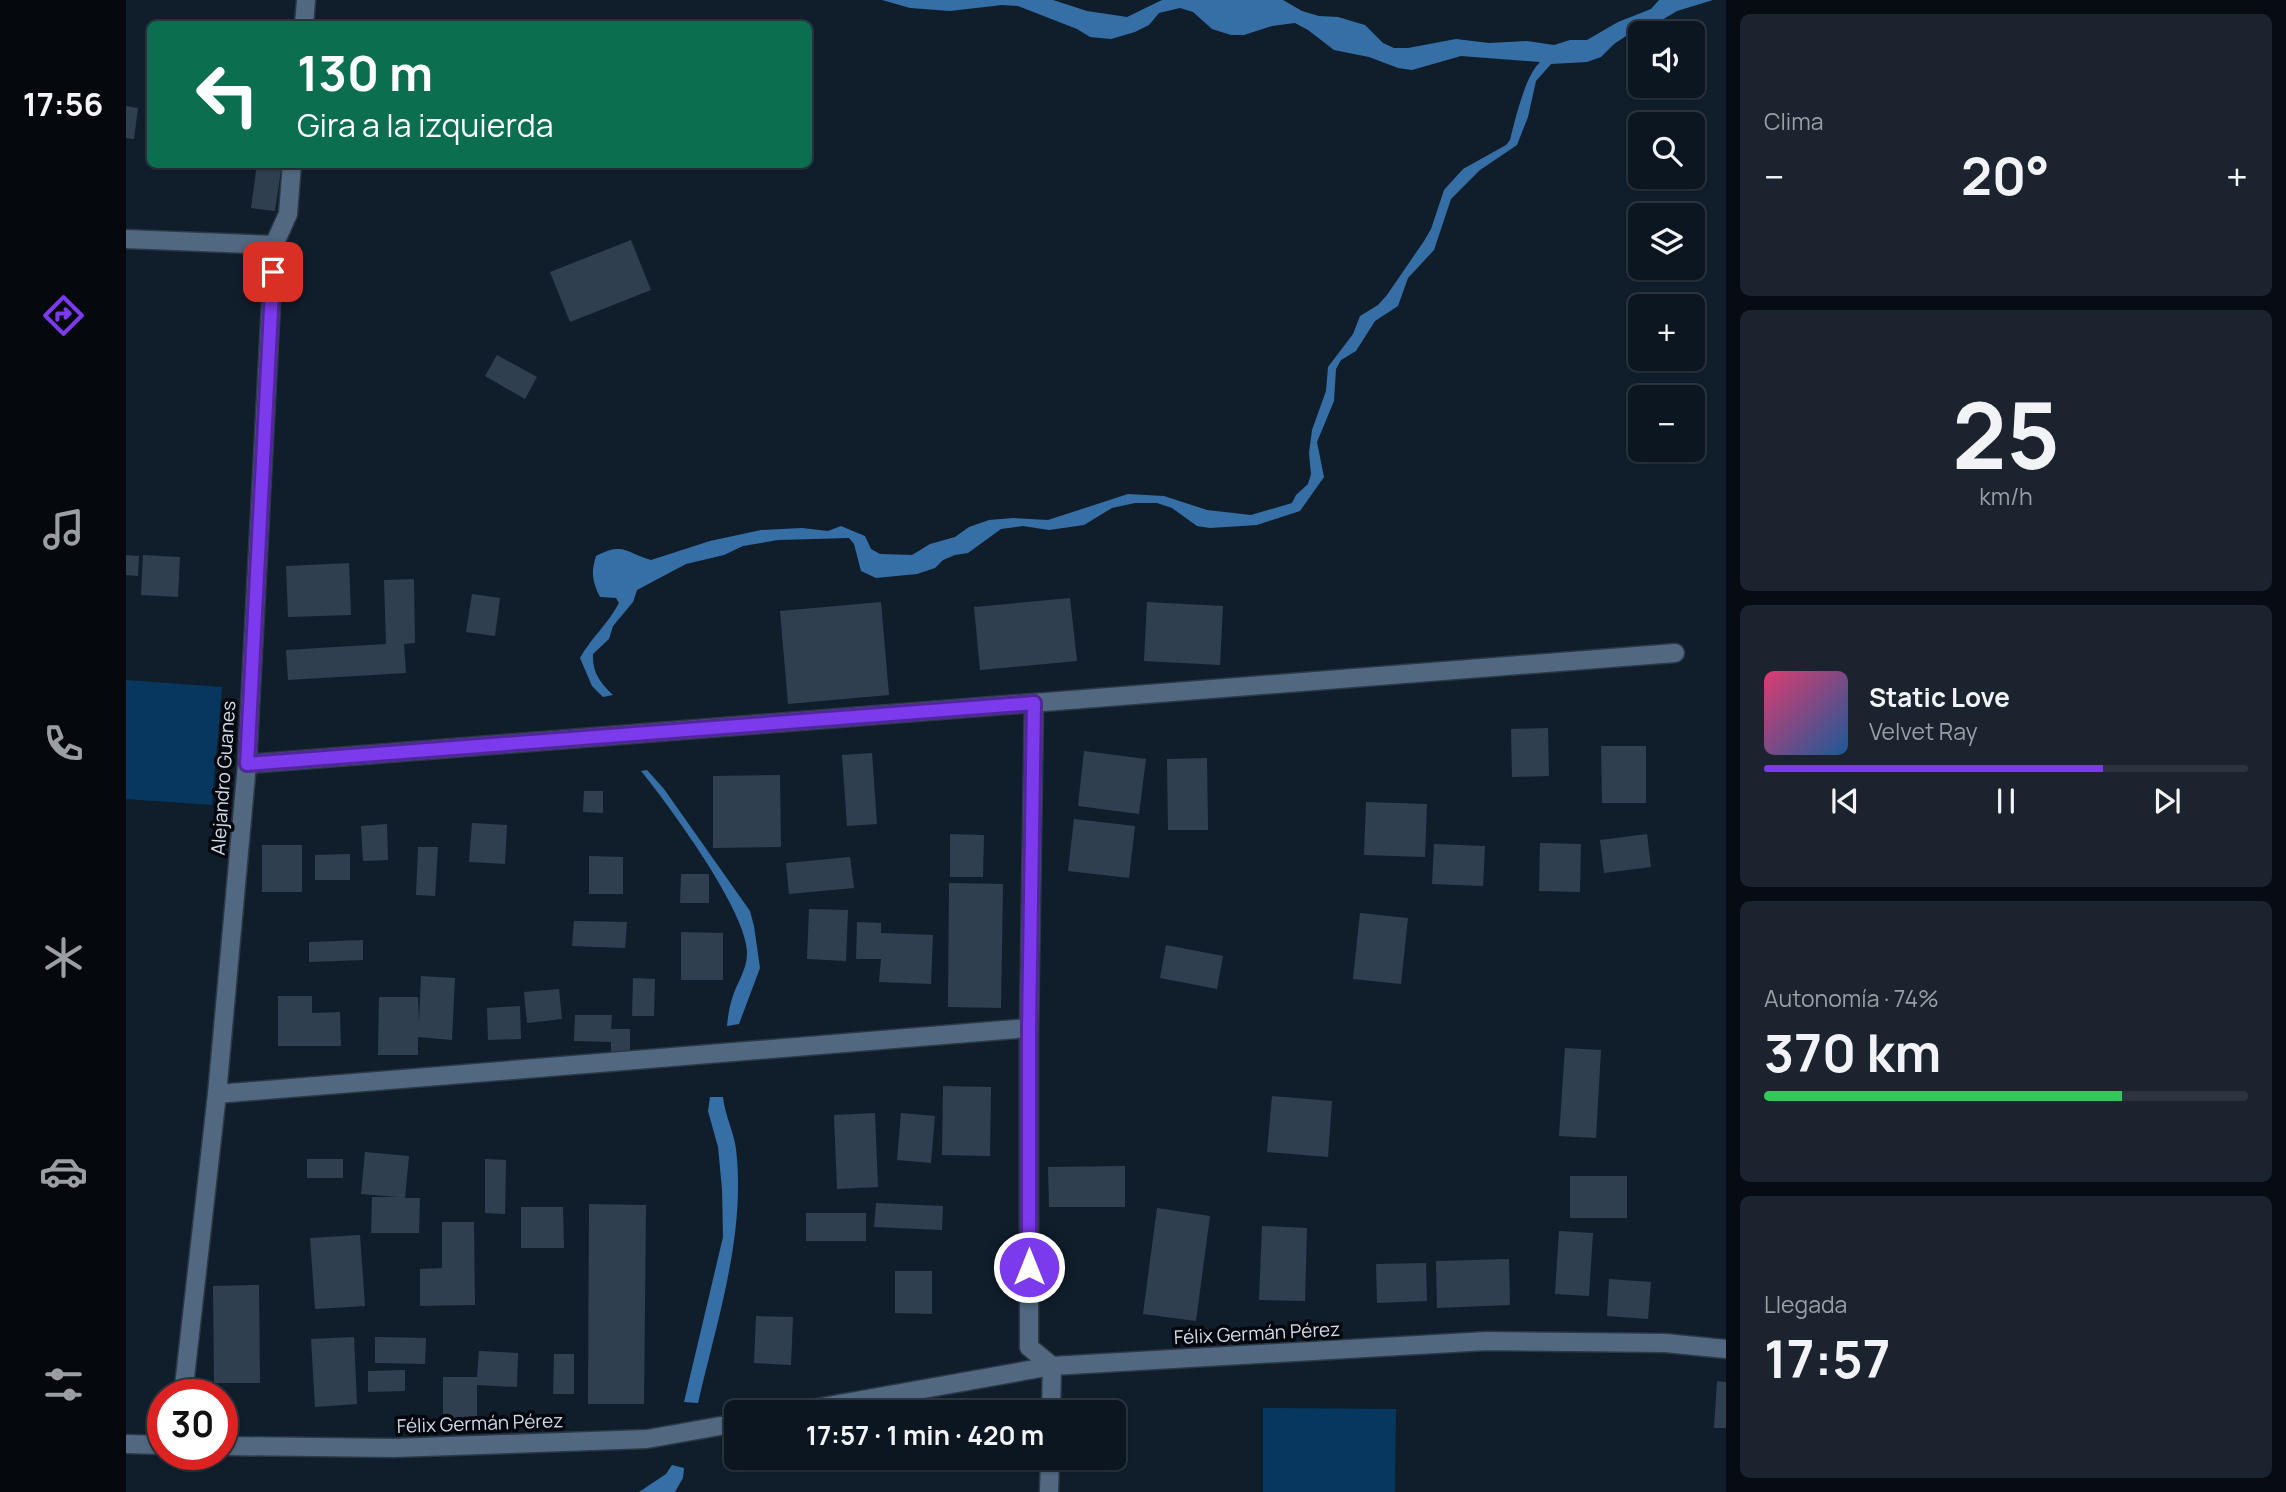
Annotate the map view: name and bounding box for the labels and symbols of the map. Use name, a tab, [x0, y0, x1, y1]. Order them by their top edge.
pin	[243, 242, 303, 302]
street label: Alejandro Guanes	[205, 700, 241, 856]
position arrow	[992, 1230, 1066, 1304]
street label: Félix Germán Pérez	[1173, 1316, 1341, 1350]
speed limit sign: 30	[147, 1379, 238, 1470]
street label: Félix Germán Pérez	[396, 1407, 564, 1439]

